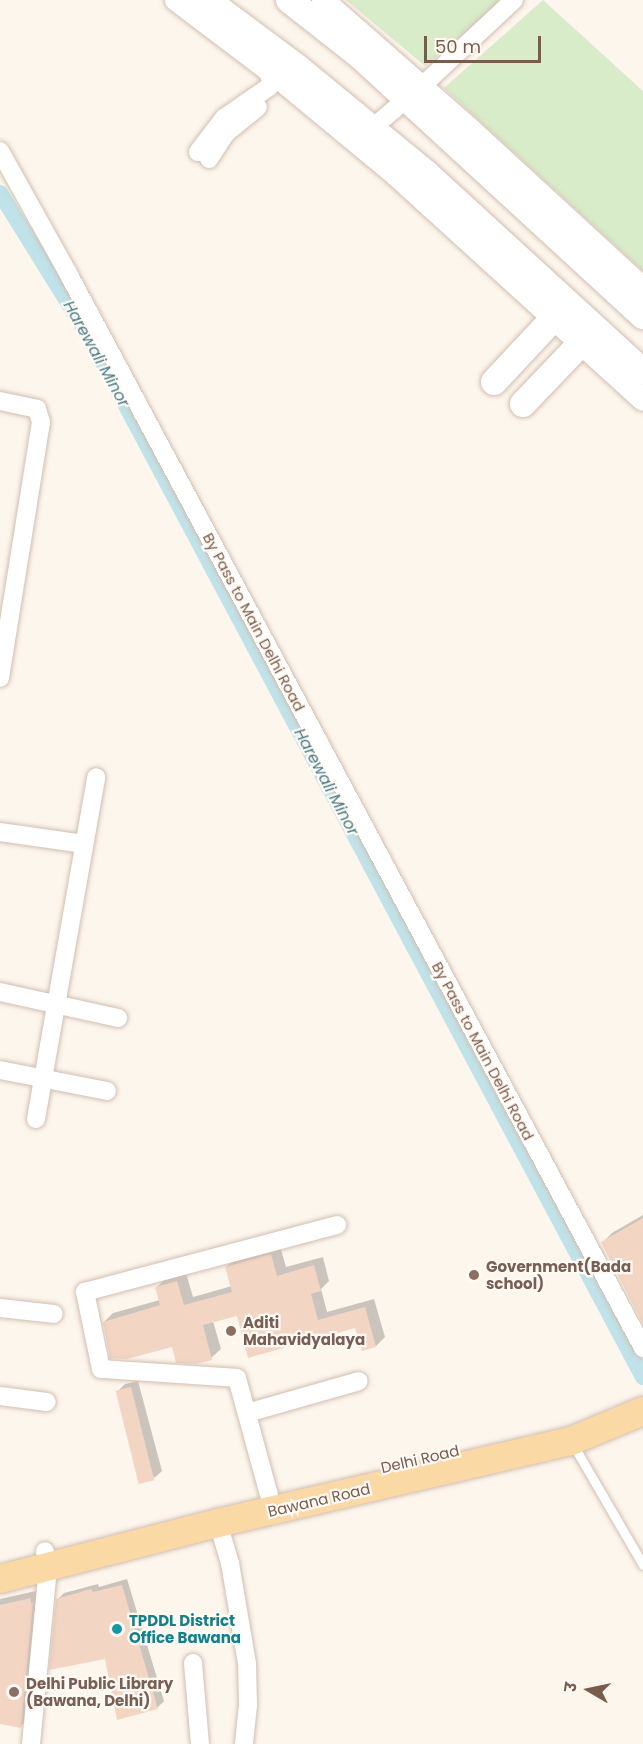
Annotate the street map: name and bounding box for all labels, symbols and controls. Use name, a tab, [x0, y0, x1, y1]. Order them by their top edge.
scale bar	[427, 24, 544, 62]
text: 50 m	[435, 34, 481, 59]
water label: Harewali Minor	[59, 298, 133, 410]
street label: By Pass to Main Delhi Road	[199, 530, 309, 714]
water label: Harewali Minor	[290, 725, 362, 839]
street label: By Pass to Main Delhi Road	[428, 959, 538, 1143]
place label: Government(Bada school)	[486, 1257, 631, 1292]
marker: Government(Bada school)	[467, 1268, 481, 1282]
place label: Aditi Mahavidyalaya	[243, 1313, 365, 1348]
marker: Aditi Mahavidyalaya	[224, 1324, 238, 1338]
street label: Delhi Road	[379, 1441, 461, 1477]
street label: Bawana Road	[266, 1479, 372, 1521]
place label: TPDDL District Office Bawana	[129, 1611, 241, 1646]
marker: TPDDL District Office Bawana	[110, 1622, 124, 1636]
north arrow	[559, 1660, 619, 1720]
place label: Delhi Public Library (Bawana, Delhi)	[26, 1674, 173, 1709]
text: उ	[559, 1681, 583, 1693]
marker: Delhi Public Library (Bawana, Delhi)	[7, 1685, 21, 1699]

